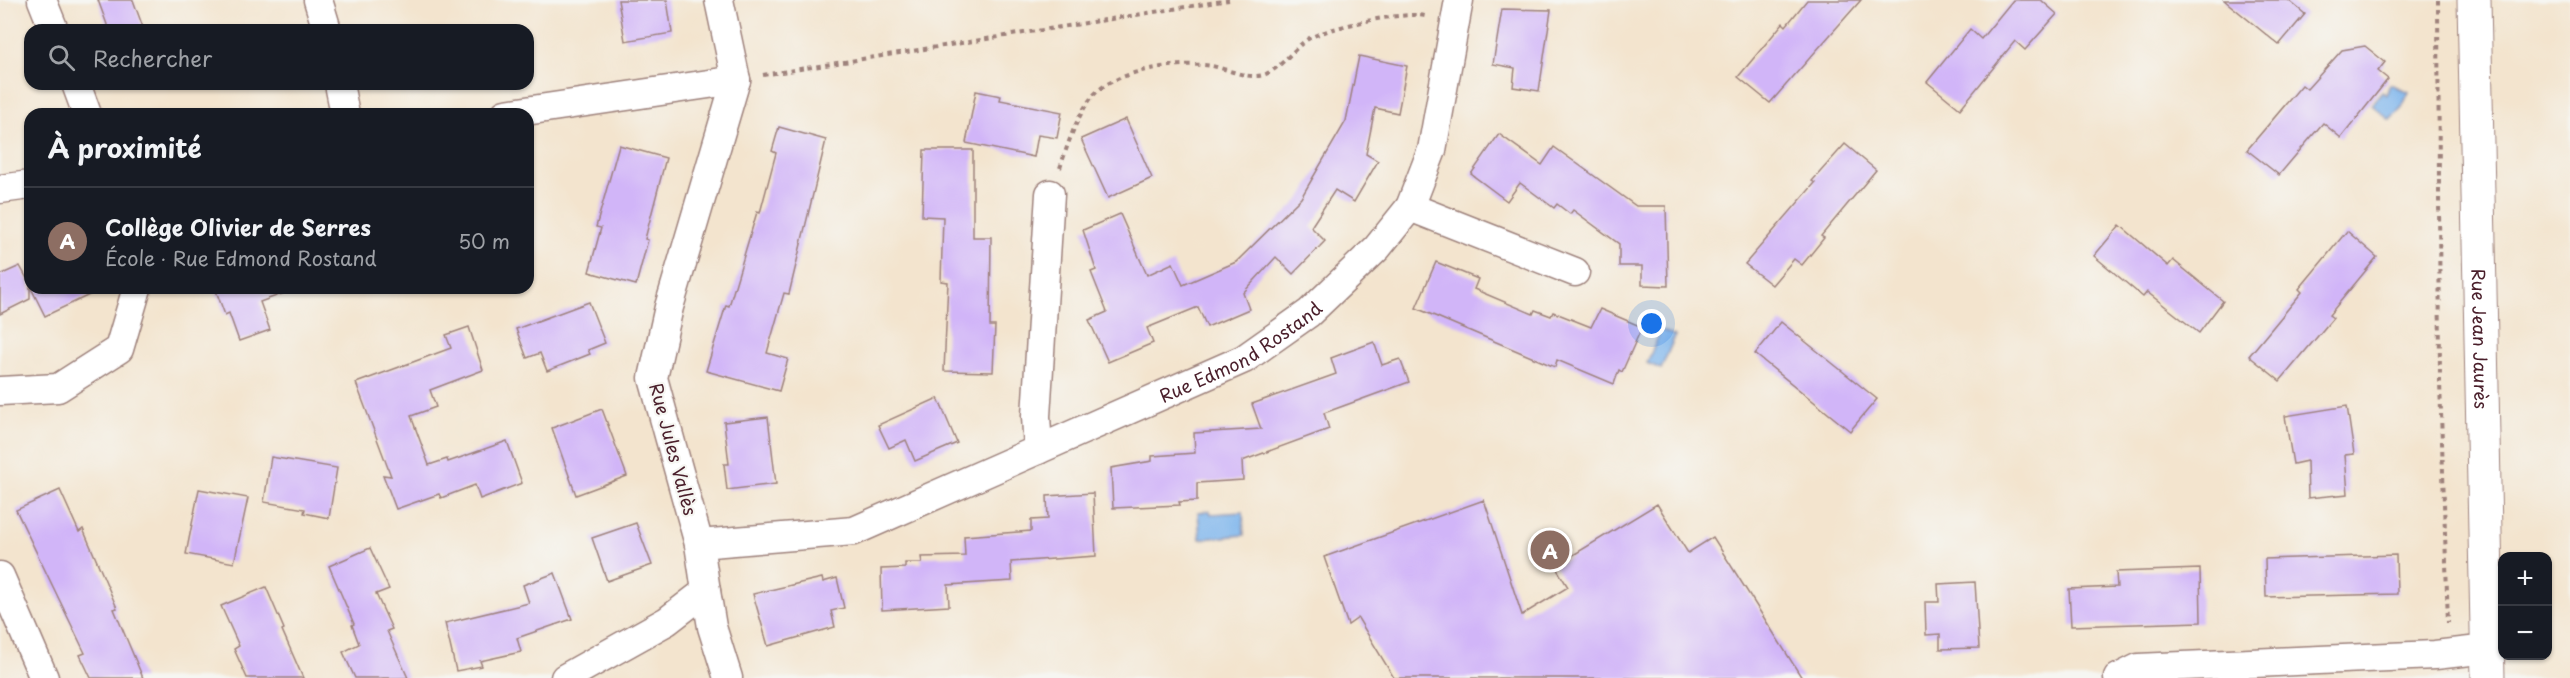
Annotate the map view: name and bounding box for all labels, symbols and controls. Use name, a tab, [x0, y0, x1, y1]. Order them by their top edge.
search box	[24, 24, 534, 90]
icon: search	[45, 41, 78, 74]
text: Rechercher	[93, 41, 212, 74]
text: À proximité	[48, 128, 202, 167]
text: Collège Olivier de Serres	[105, 210, 371, 243]
text: A	[60, 226, 75, 256]
text: 50 m	[458, 226, 510, 256]
text: École · Rue Edmond Rostand	[105, 243, 377, 273]
street label: Rue Jean Jaurès	[2466, 268, 2496, 409]
street label: Rue Edmond Rostand	[1155, 295, 1327, 408]
your location	[1637, 309, 1666, 338]
street label: Rue Jules Vallès	[643, 380, 705, 518]
pin: A	[1530, 528, 1570, 572]
map controls	[2498, 552, 2552, 660]
button: +	[2498, 552, 2552, 606]
button: −	[2498, 606, 2552, 660]

